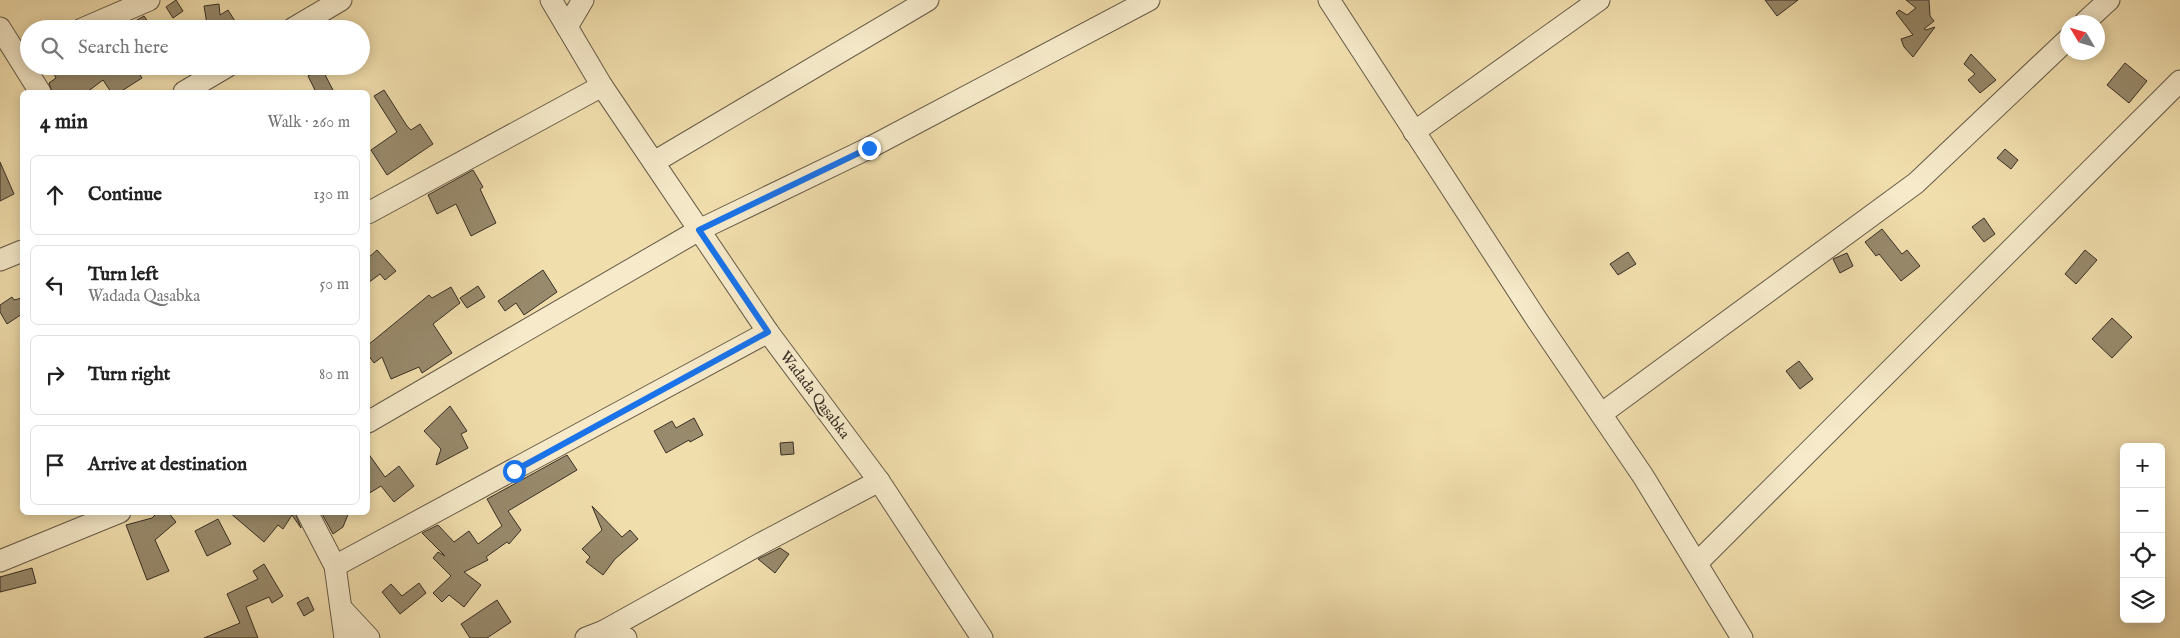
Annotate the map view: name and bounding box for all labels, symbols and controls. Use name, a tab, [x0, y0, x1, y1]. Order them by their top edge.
north arrow	[2060, 15, 2105, 60]
search box	[20, 20, 370, 75]
icon: search	[38, 34, 66, 62]
text: Search here	[78, 36, 169, 60]
text: 4 min	[40, 109, 88, 136]
text: Walk · 260 m	[267, 113, 350, 133]
route end	[858, 137, 881, 160]
icon: ahead	[41, 181, 69, 209]
text: Continue	[88, 183, 162, 207]
text: 130 m	[313, 185, 349, 205]
text: Turn left	[88, 263, 159, 287]
icon: left	[41, 271, 69, 299]
text: 50 m	[320, 275, 349, 295]
text: Wadada Qasabka	[88, 287, 200, 307]
street label: Wadada Qasabka	[776, 347, 855, 443]
icon: right	[41, 361, 69, 389]
text: Turn right	[88, 363, 170, 387]
text: 80 m	[319, 365, 349, 385]
map controls	[2120, 443, 2165, 623]
button: +	[2120, 443, 2165, 488]
icon: arrive	[41, 451, 69, 479]
text: Arrive at destination	[88, 453, 247, 477]
route start	[503, 460, 526, 483]
button: −	[2120, 488, 2165, 533]
button: locate	[2120, 533, 2165, 578]
button: layers	[2120, 578, 2165, 623]

